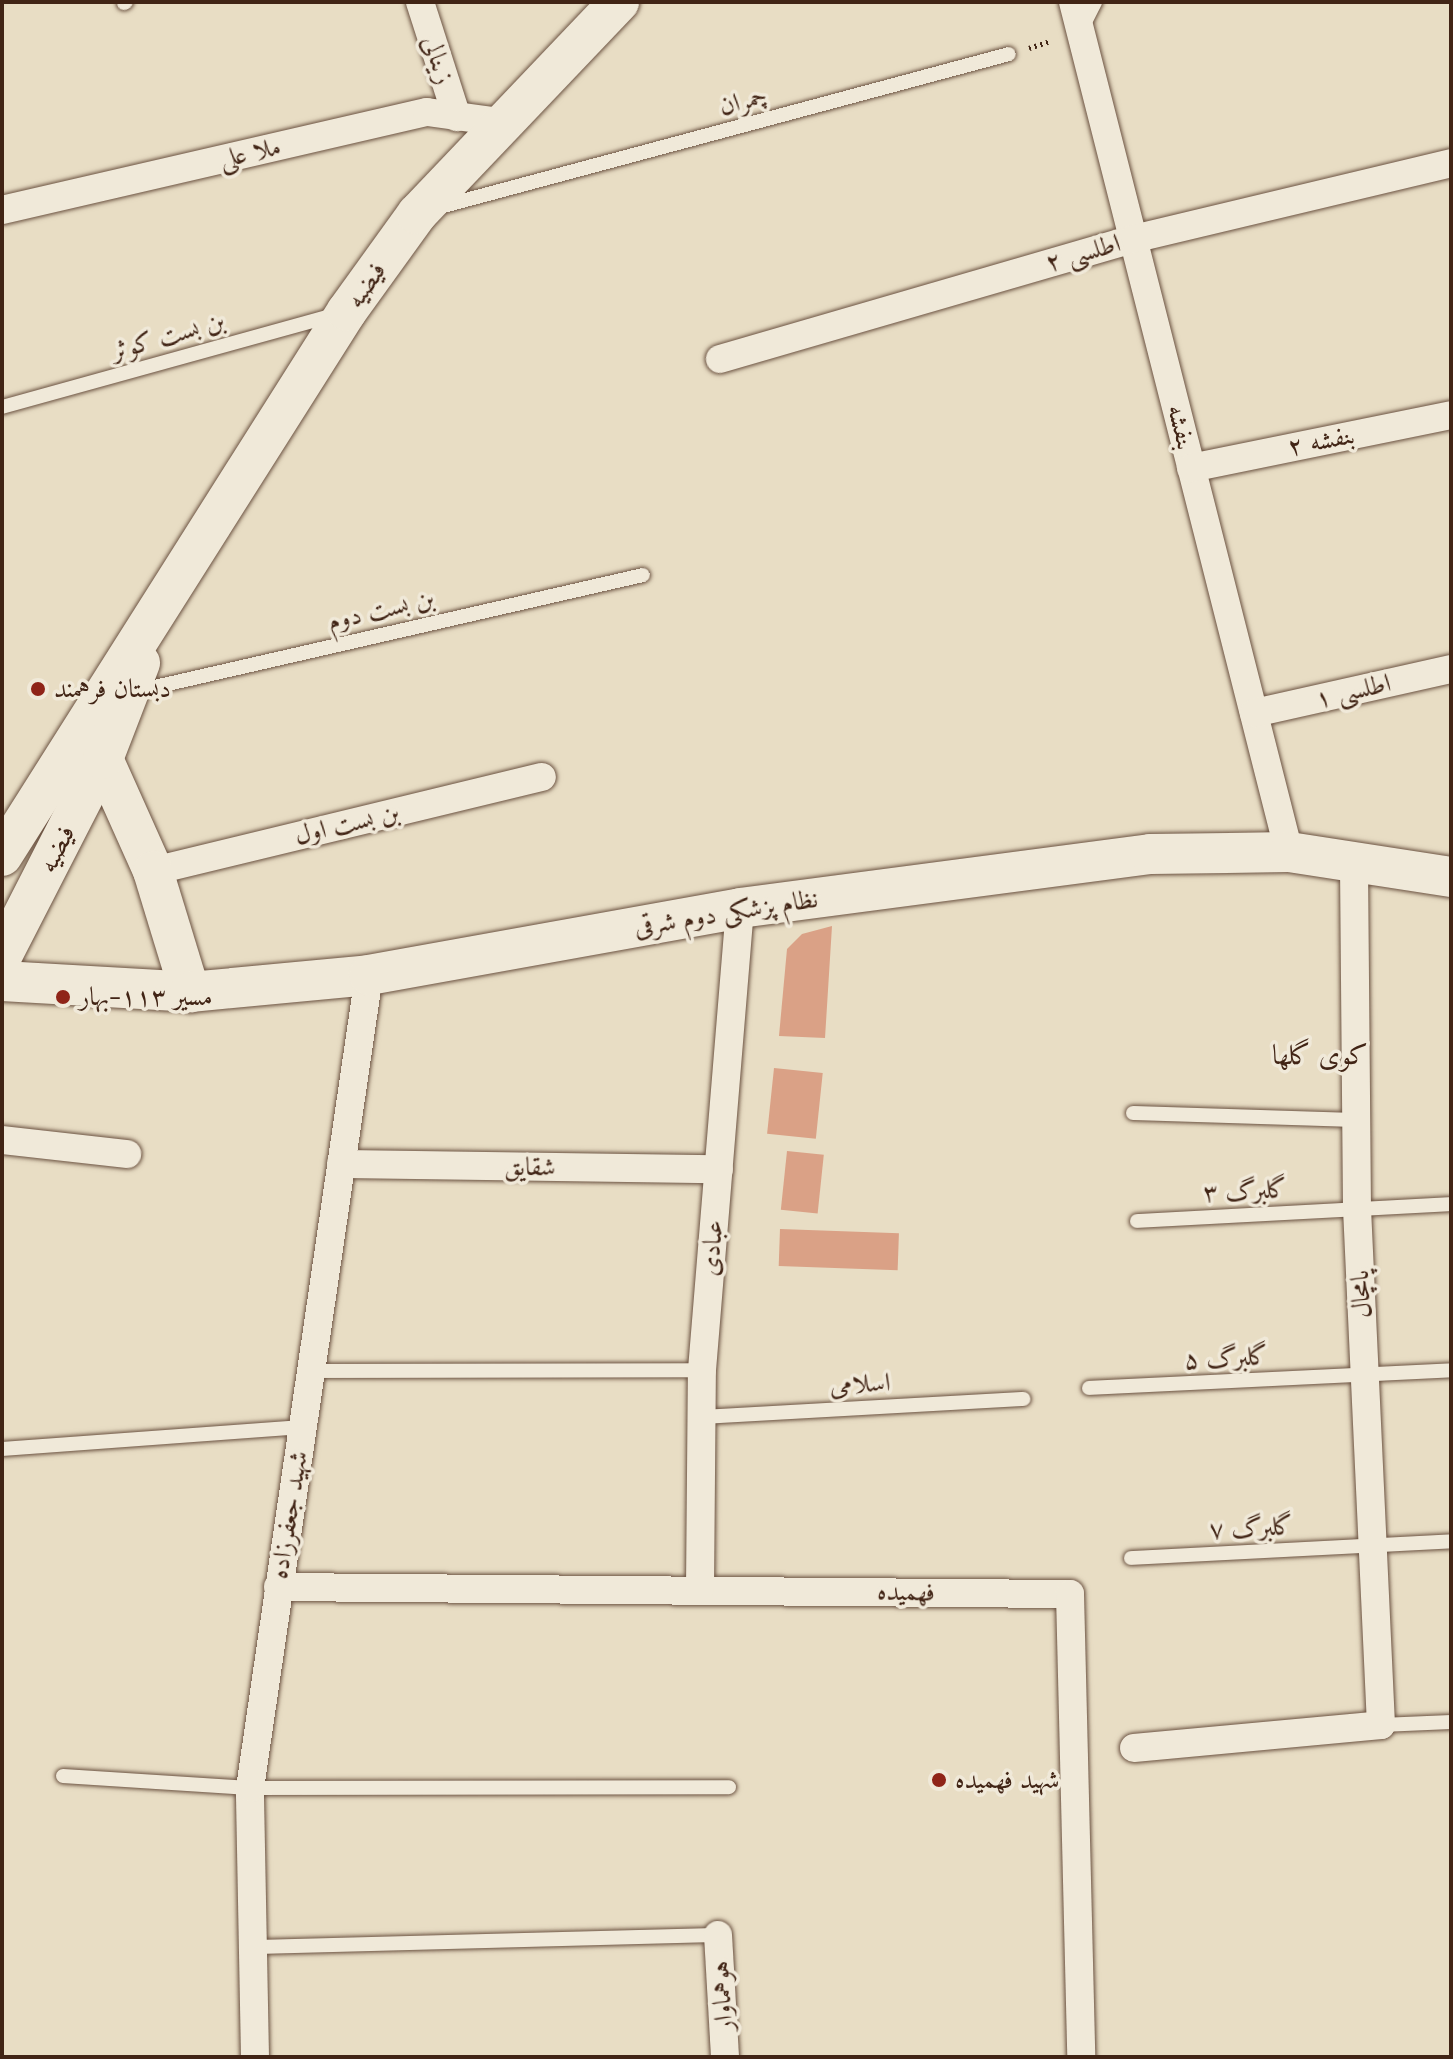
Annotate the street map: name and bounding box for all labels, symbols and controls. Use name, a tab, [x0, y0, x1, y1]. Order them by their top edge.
street label: زینالی	[416, 32, 460, 88]
street label: چمران	[716, 80, 770, 122]
street label: ملا علی	[216, 131, 284, 175]
street label: اطلسی ۲	[1042, 227, 1124, 279]
street label: فیضیه	[339, 256, 393, 314]
street label: بن بست کوثر	[108, 305, 228, 367]
street label: بنفشه	[1160, 401, 1202, 453]
street label: بنفشه ۲	[1285, 419, 1357, 463]
street label: بن بست دوم	[325, 583, 437, 637]
street label: اطلسی ۱	[1312, 667, 1394, 715]
place label: دبستان فرهمند	[54, 673, 171, 705]
marker: دبستان فرهمند	[29, 680, 47, 698]
street label: بن بست اول	[292, 797, 402, 851]
street label: فیضیه	[32, 820, 82, 878]
street label: نظام پزشکی دوم شرقی	[632, 883, 820, 943]
place label: مسیر ۱۱۳-بهار	[79, 981, 212, 1013]
marker: مسیر ۱۱۳-بهار	[54, 988, 72, 1006]
district label: کوی گلها	[1272, 1038, 1368, 1072]
street label: شقایق	[504, 1151, 556, 1183]
street label: گلبرگ ۳	[1202, 1173, 1288, 1209]
street label: عبادی	[694, 1219, 730, 1277]
street label: پامچال	[1344, 1269, 1378, 1319]
street label: گلبرگ ۵	[1183, 1340, 1269, 1376]
street label: اسلامی	[829, 1367, 891, 1401]
street label: شهید جعفرزاده	[263, 1449, 315, 1581]
street label: گلبرگ ۷	[1208, 1510, 1294, 1546]
street label: فهمیده	[877, 1576, 935, 1608]
place label: شهید فهمیده	[955, 1764, 1060, 1796]
marker: شهید فهمیده	[930, 1771, 948, 1789]
street label: هوهماوار	[704, 1960, 740, 2032]

